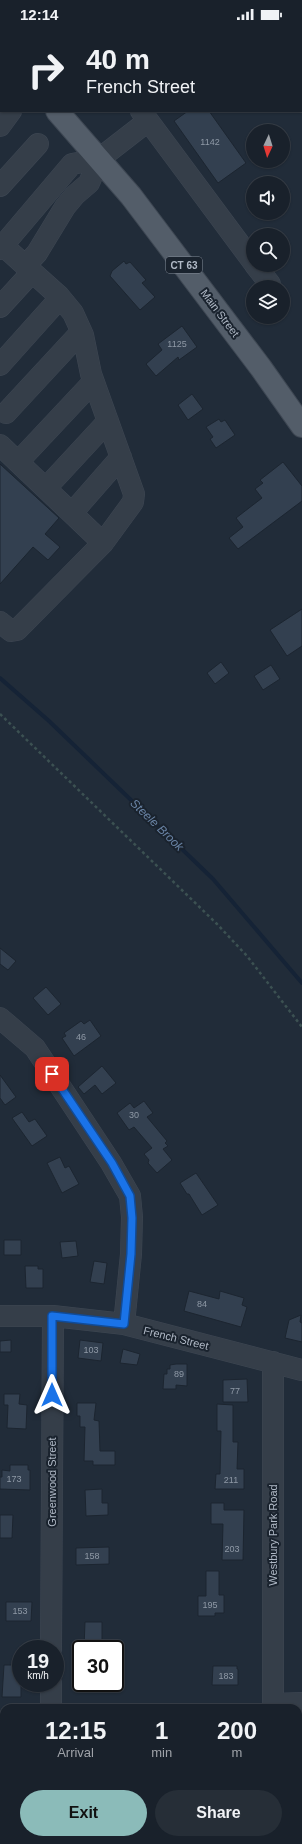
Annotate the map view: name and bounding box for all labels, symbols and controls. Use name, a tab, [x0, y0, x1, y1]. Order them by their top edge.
text: 12:14	[20, 6, 58, 23]
icon: right	[20, 44, 72, 96]
text: 40 m	[86, 44, 150, 75]
text: French Street	[86, 77, 195, 97]
north arrow	[246, 124, 290, 168]
map controls	[246, 124, 290, 324]
house number: 1142	[200, 137, 220, 147]
button: sound	[246, 176, 290, 220]
button: search	[246, 228, 290, 272]
road number: CT 63	[166, 257, 202, 273]
button: layers	[246, 280, 290, 324]
street label: Main Street	[198, 287, 242, 339]
house number: 1125	[167, 339, 187, 349]
water label: Steele Brook	[127, 796, 187, 855]
house number: 46	[76, 1032, 86, 1042]
pin	[35, 1057, 69, 1091]
icon: arrive	[41, 1063, 63, 1085]
house number: 30	[129, 1110, 139, 1120]
house number: 84	[197, 1299, 207, 1309]
street label: French Street	[142, 1324, 210, 1352]
house number: 103	[83, 1345, 99, 1355]
house number: 89	[174, 1369, 184, 1379]
position arrow	[31, 1374, 73, 1416]
house number: 77	[230, 1386, 240, 1396]
street label: Greenwood Street	[46, 1437, 58, 1527]
house number: 173	[6, 1474, 22, 1484]
house number: 211	[224, 1475, 238, 1485]
street label: Westbury Park Road	[267, 1484, 279, 1586]
house number: 203	[224, 1544, 240, 1554]
house number: 158	[84, 1551, 100, 1561]
house number: 195	[202, 1600, 218, 1610]
house number: 153	[12, 1606, 28, 1616]
speed limit sign: 30	[72, 1640, 124, 1692]
text: 19	[27, 1650, 49, 1672]
text: km/h	[27, 1670, 49, 1681]
house number: 183	[218, 1671, 234, 1681]
text: 12:15	[45, 1717, 106, 1744]
text: 1	[155, 1717, 168, 1744]
text: 200	[217, 1717, 257, 1744]
text: Arrival	[57, 1745, 94, 1760]
text: min	[151, 1745, 172, 1760]
text: m	[232, 1745, 242, 1760]
button: Exit	[20, 1790, 147, 1836]
button: Share	[155, 1790, 282, 1836]

